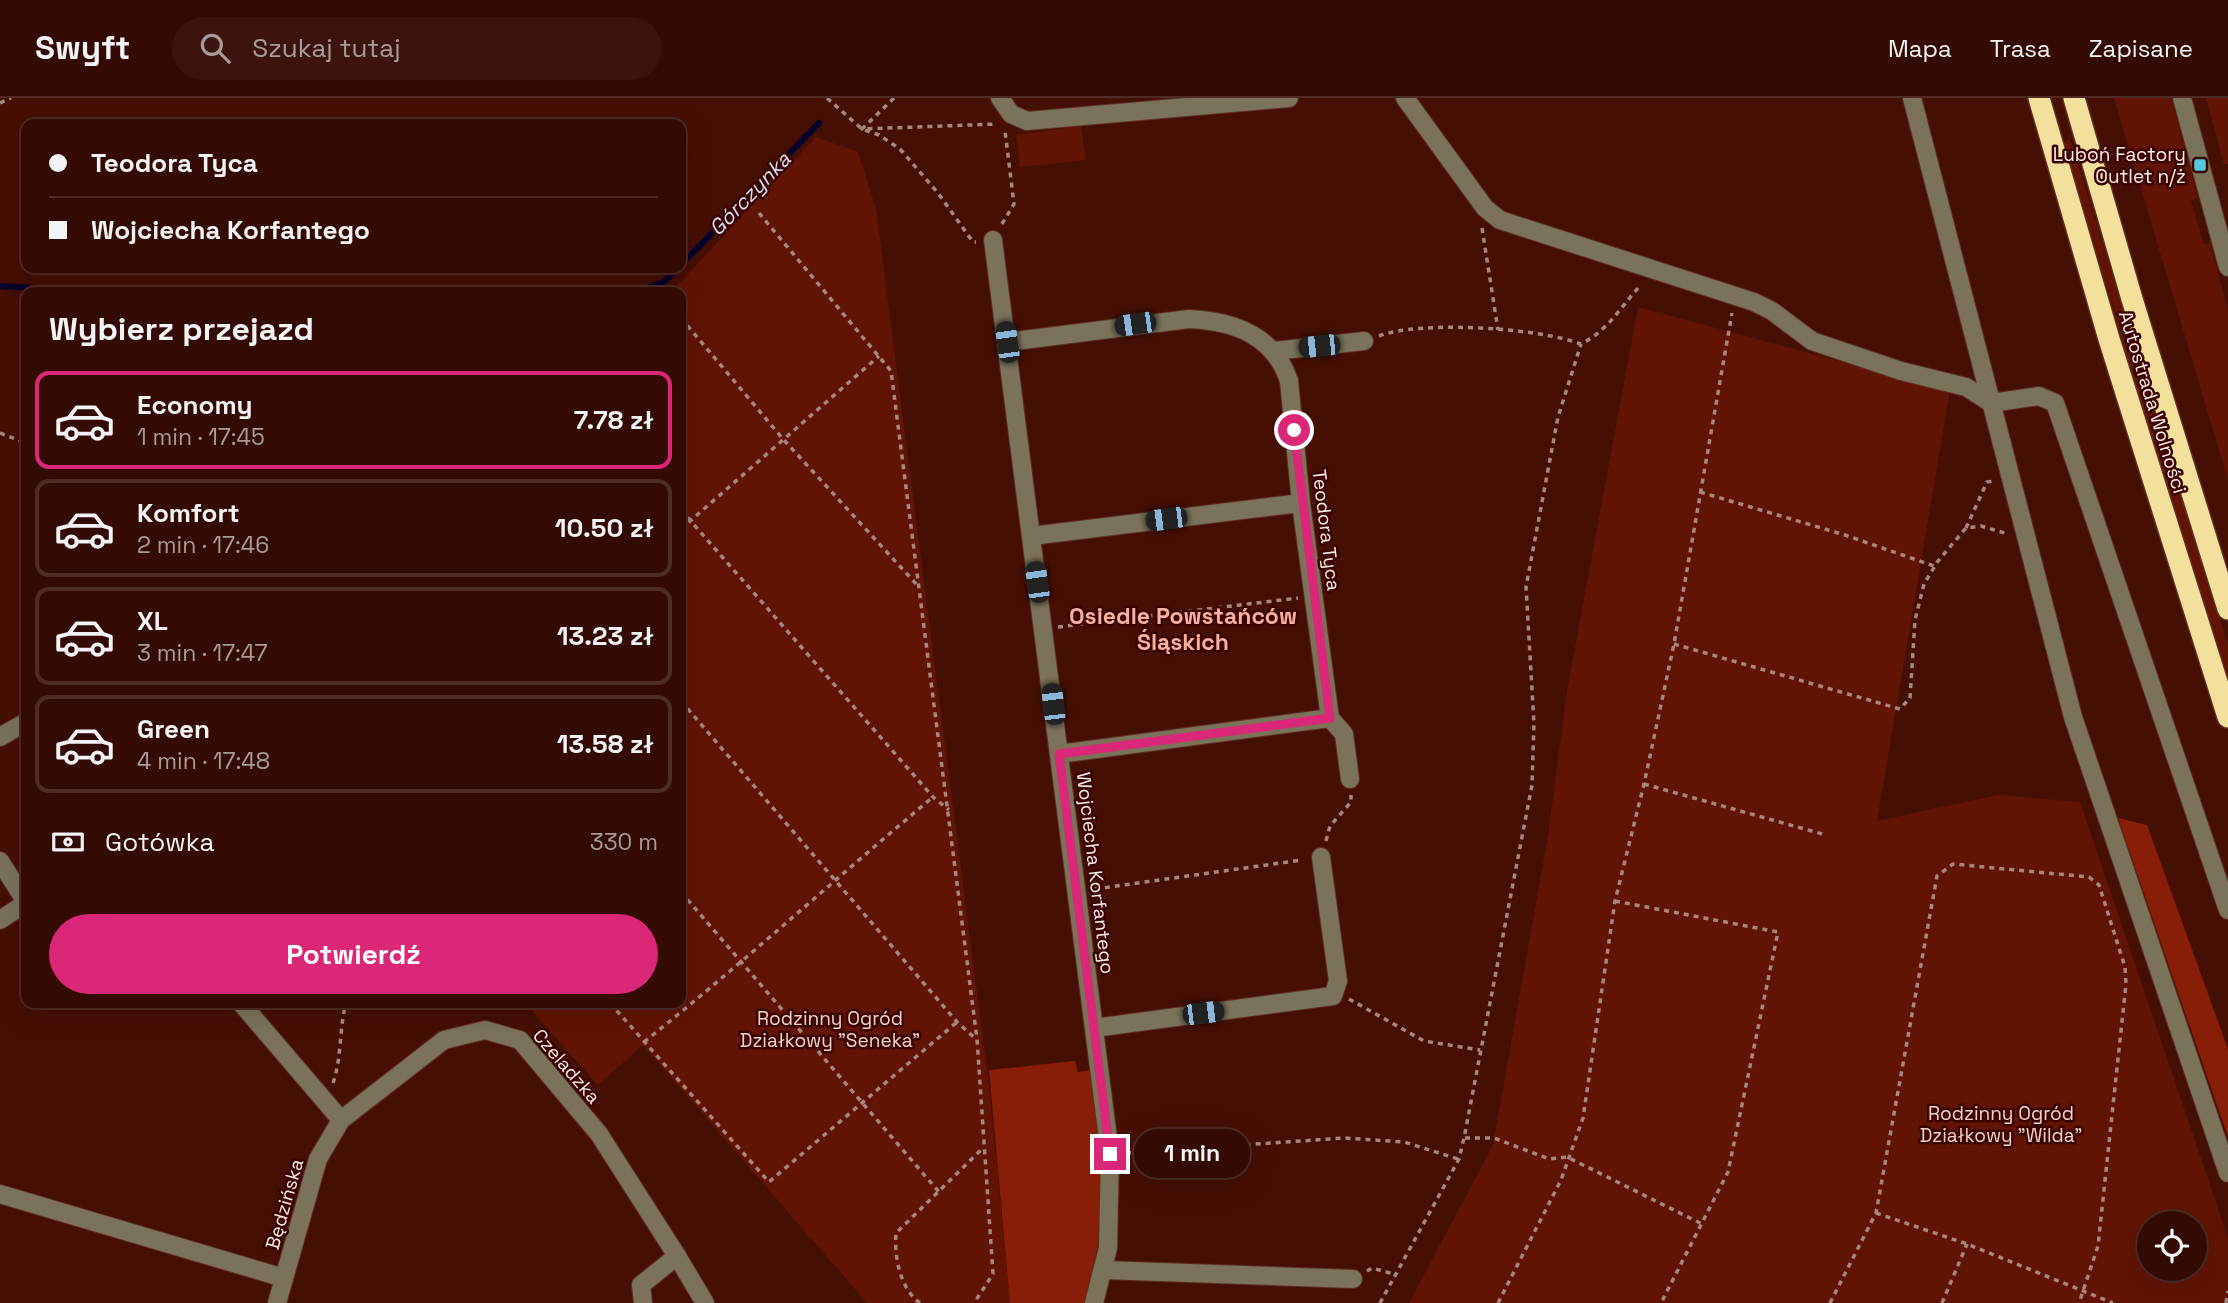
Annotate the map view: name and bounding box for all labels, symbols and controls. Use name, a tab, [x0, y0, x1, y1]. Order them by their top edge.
search box	[172, 17, 662, 80]
text: Swyft	[35, 27, 130, 69]
icon: search	[196, 29, 234, 67]
text: Szukaj tutaj	[252, 31, 401, 65]
text: Mapa	[1888, 33, 1952, 64]
text: Trasa	[1990, 33, 2051, 64]
text: Zapisane	[2089, 33, 2193, 64]
place label: Luboń Factory Outlet n/ż	[2053, 142, 2186, 189]
water label: Górczynka	[703, 145, 797, 241]
text: Teodora Tyca	[91, 146, 258, 180]
marker: Luboń Factory Outlet n/ż	[2192, 157, 2208, 173]
text: Wojciecha Korfantego	[91, 213, 370, 247]
street label: Autostrada Wolności	[2113, 308, 2192, 497]
text: Wybierz przejazd	[49, 309, 314, 349]
car	[1113, 311, 1158, 337]
car	[994, 320, 1021, 364]
car	[1298, 333, 1341, 359]
text: Economy	[137, 388, 253, 422]
icon: car	[53, 389, 116, 452]
text: 7.78 zł	[574, 403, 654, 437]
route start	[1278, 414, 1310, 446]
text: 1 min · 17:45	[137, 422, 265, 452]
street label: Teodora Tyca	[1307, 468, 1346, 592]
text: Komfort	[137, 496, 240, 530]
icon: car	[53, 497, 116, 560]
car	[1144, 506, 1189, 532]
text: 10.50 zł	[555, 511, 654, 545]
text: 2 min · 17:46	[137, 530, 269, 560]
car	[1024, 560, 1051, 604]
district label: Osiedle Powstańców Śląskich	[1069, 601, 1297, 657]
text: XL	[137, 604, 168, 638]
icon: car	[53, 605, 116, 668]
text: 13.23 zł	[557, 619, 654, 653]
text: 3 min · 17:47	[137, 638, 267, 668]
car	[1041, 682, 1066, 726]
text: Green	[137, 712, 210, 746]
icon: car	[53, 713, 116, 776]
text: 13.58 zł	[557, 727, 654, 761]
text: 4 min · 17:48	[137, 746, 270, 776]
street label: Wojciecha Korfantego	[1071, 771, 1120, 975]
icon: cash	[49, 823, 87, 861]
text: Gotówka	[105, 825, 215, 859]
text: 330 m	[590, 827, 658, 857]
button: Potwierdź	[49, 914, 658, 994]
car	[1181, 1000, 1226, 1026]
park label: Rodzinny Ogród Działkowy "Seneka"	[740, 1006, 920, 1053]
street label: Czeladzka	[527, 1024, 606, 1109]
park label: Rodzinny Ogród Działkowy "Wilda"	[1920, 1101, 2082, 1148]
callout: 1 min	[1134, 1130, 1250, 1178]
route end	[1094, 1138, 1126, 1170]
text: 1 min	[1164, 1138, 1220, 1168]
street label: Będzińska	[260, 1156, 309, 1252]
map controls	[2137, 1211, 2207, 1281]
button: locate	[2137, 1211, 2207, 1281]

